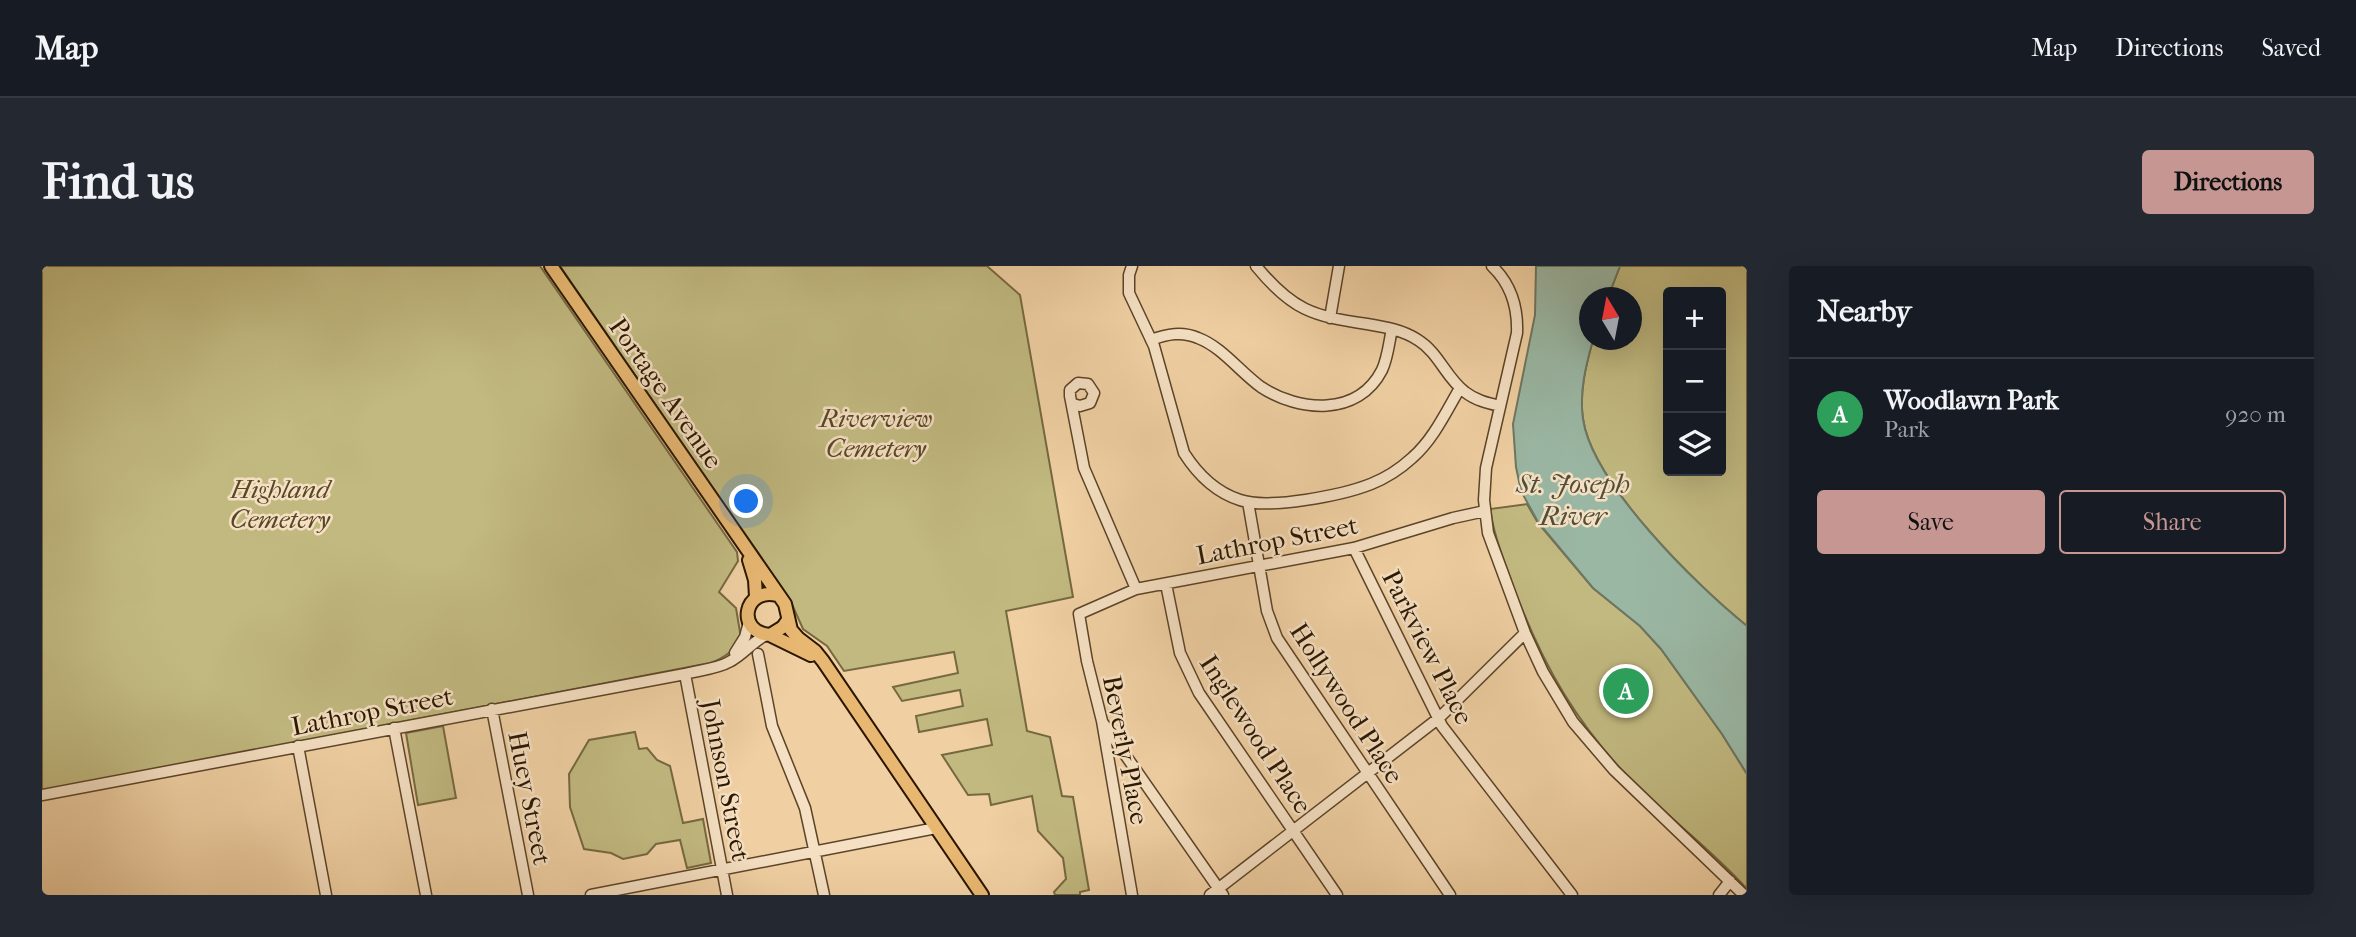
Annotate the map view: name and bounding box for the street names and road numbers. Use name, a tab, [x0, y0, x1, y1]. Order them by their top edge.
street label: Portage Avenue	[602, 312, 729, 475]
street label: Lathrop Street	[1194, 509, 1361, 571]
street label: Parkview Place	[1375, 565, 1480, 730]
street label: Hollywood Place	[1283, 617, 1410, 789]
street label: Inglewood Place	[1193, 649, 1318, 820]
street label: Beverly Place	[1096, 673, 1155, 827]
street label: Lathrop Street	[289, 680, 456, 742]
street label: Johnson Street	[694, 695, 756, 864]
street label: Huey Street	[501, 729, 558, 868]

